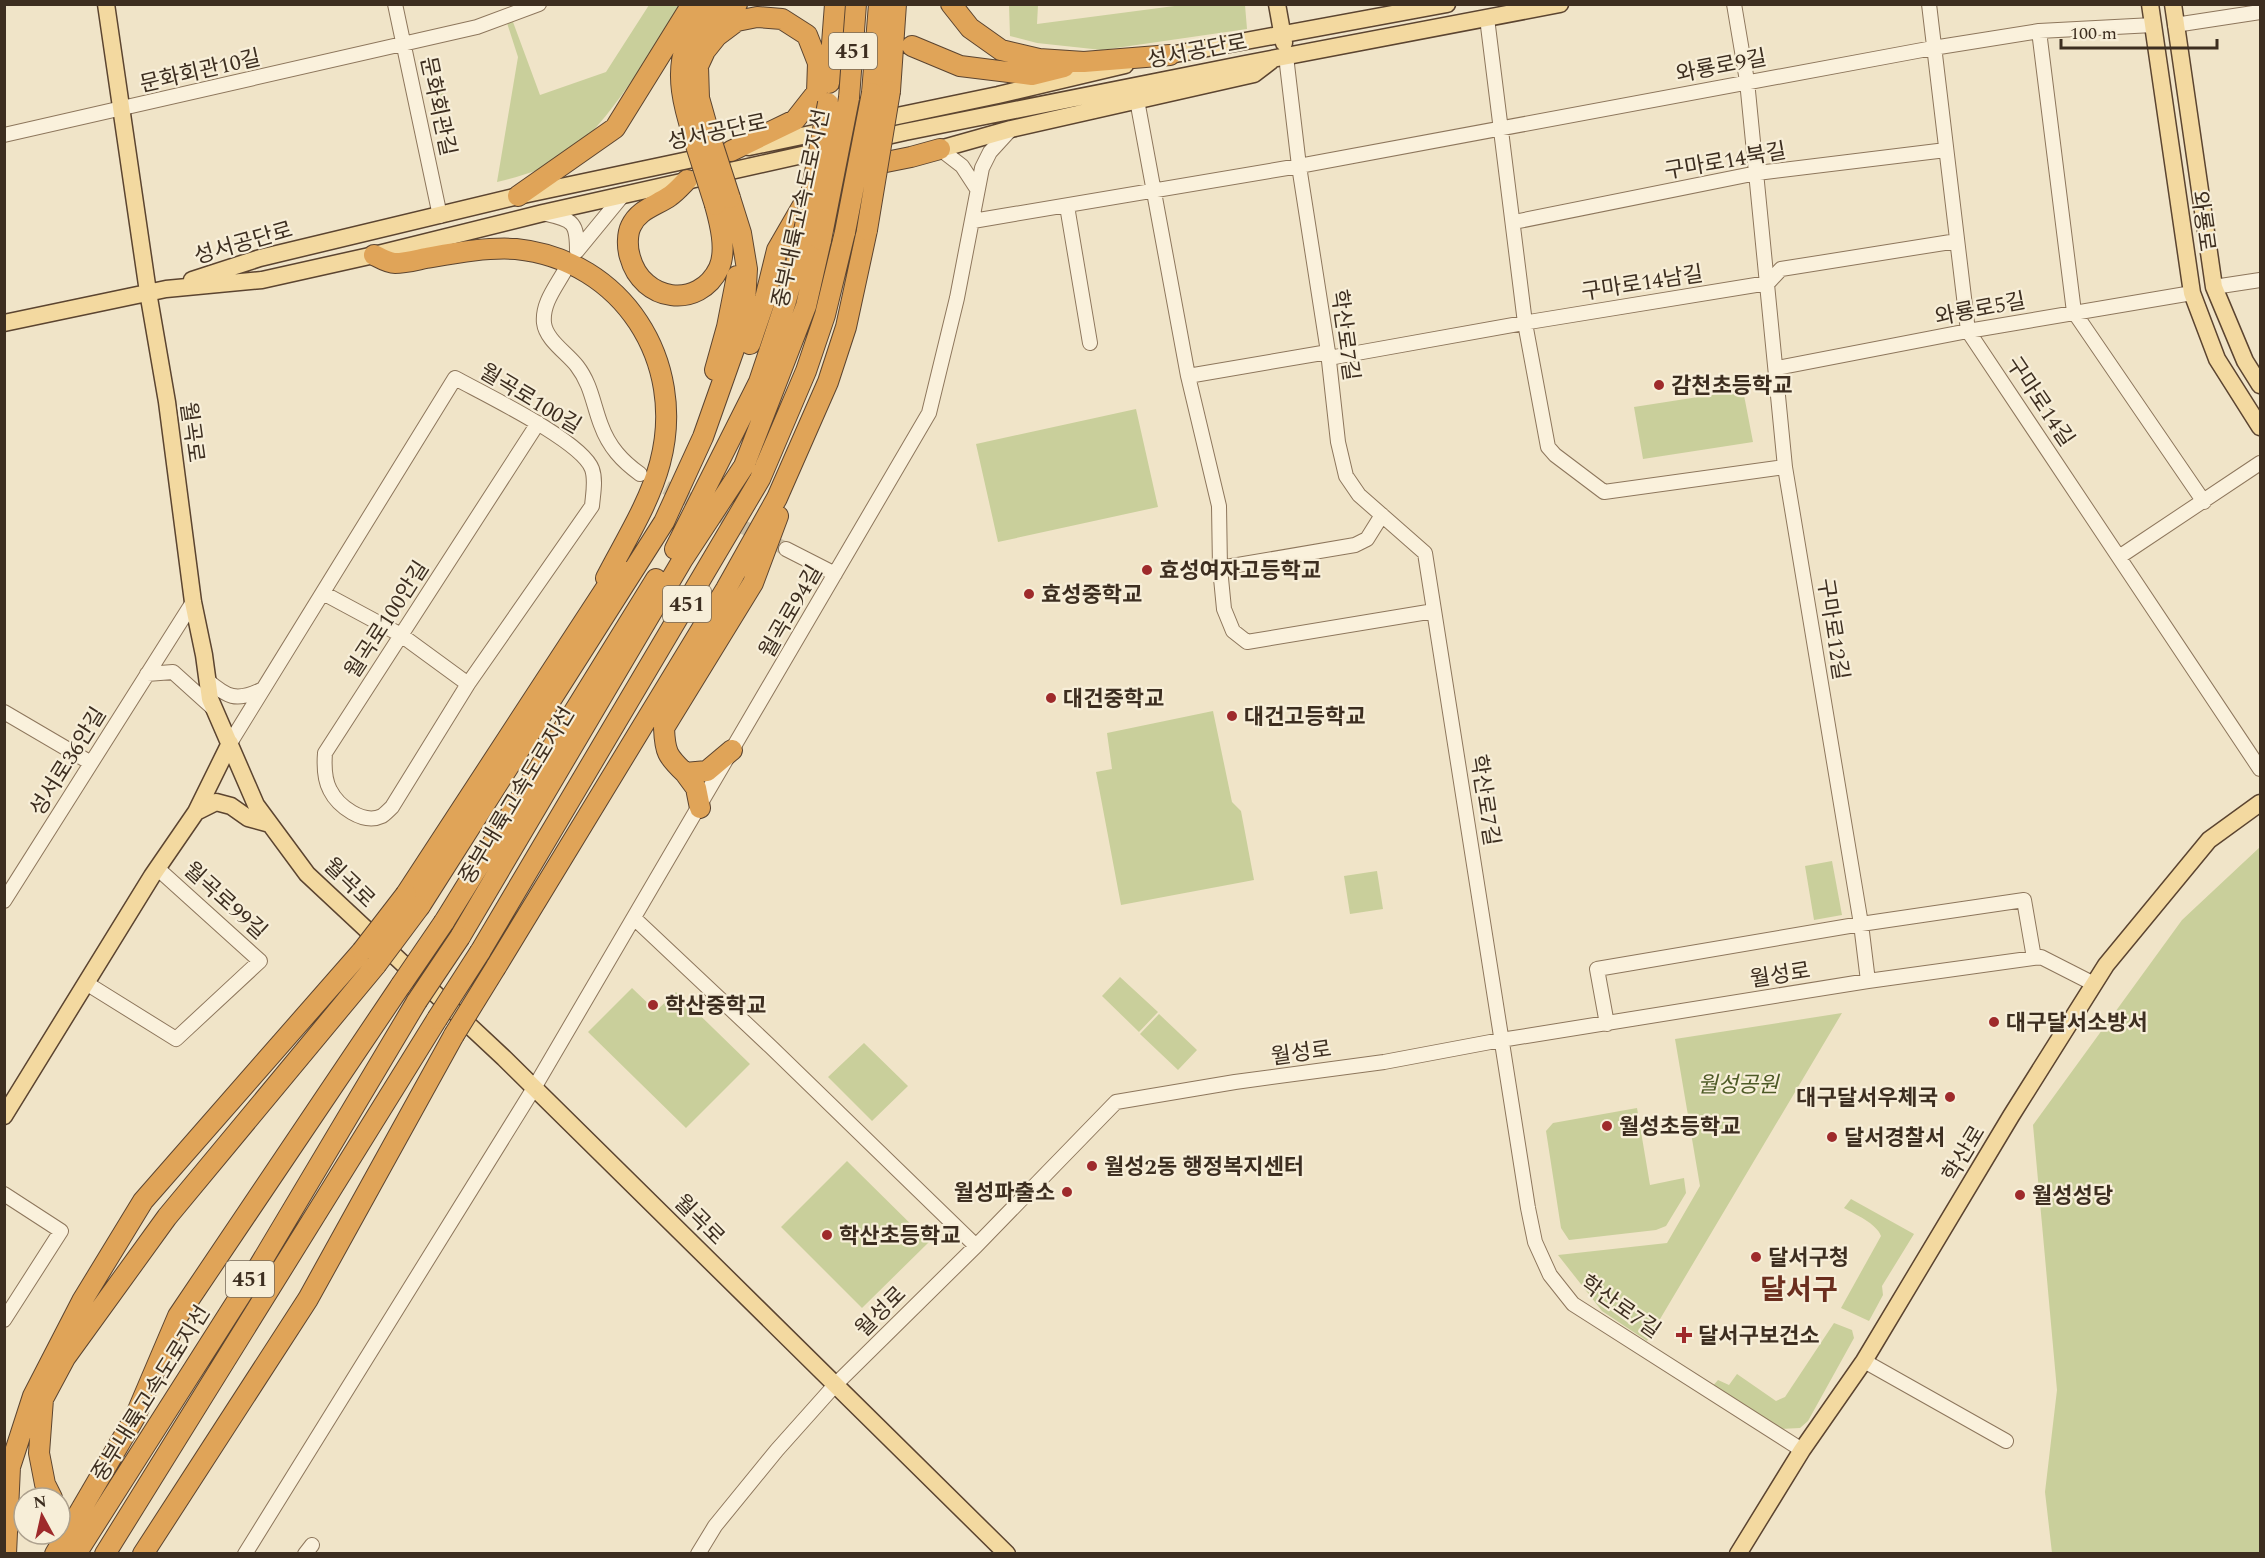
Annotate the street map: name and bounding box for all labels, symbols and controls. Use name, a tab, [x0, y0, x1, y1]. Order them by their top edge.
scale bar	[2061, 12, 2217, 50]
text: 100 m	[2070, 20, 2117, 47]
street label: 성서공단로	[1144, 26, 1250, 77]
road number: 451	[829, 33, 877, 69]
street label: 문화회관10길	[137, 42, 264, 101]
street label: 와룡로9길	[1673, 42, 1770, 91]
street label: 문화회관길	[411, 53, 464, 159]
street label: 성서공단로	[664, 106, 770, 159]
street label: 중부내륙고속도로지선	[764, 106, 839, 311]
street label: 구마로14북길	[1662, 135, 1789, 188]
street label: 와룡로	[2182, 189, 2223, 254]
street label: 성서공단로	[190, 214, 297, 273]
street label: 구마로14남길	[1579, 258, 1706, 309]
street label: 와룡로5길	[1932, 285, 2029, 334]
street label: 학산로7길	[1322, 287, 1367, 383]
street label: 구마로14길	[1997, 350, 2082, 454]
street label: 월곡로100길	[473, 356, 588, 443]
place label: 감천초등학교	[1671, 370, 1792, 403]
marker: 감천초등학교	[1652, 378, 1666, 392]
street label: 월곡로	[171, 400, 212, 465]
street label: 월곡로100안길	[337, 555, 438, 685]
place label: 효성여자고등학교	[1159, 555, 1321, 588]
street label: 월곡로94길	[751, 559, 831, 665]
marker: 효성여자고등학교	[1140, 563, 1154, 577]
street label: 구마로12길	[1808, 576, 1857, 683]
place label: 효성중학교	[1041, 579, 1142, 612]
road number: 451	[663, 586, 711, 622]
marker: 효성중학교	[1022, 587, 1036, 601]
place label: 대건중학교	[1063, 683, 1164, 716]
marker: 대건중학교	[1044, 691, 1058, 705]
street label: 성서로36안길	[22, 701, 115, 823]
street label: 중부내륙고속도로지선	[451, 701, 584, 891]
place label: 대건고등학교	[1244, 701, 1365, 734]
marker: 대건고등학교	[1225, 709, 1239, 723]
street label: 학산로7길	[1461, 752, 1508, 848]
street label: 월곡로	[316, 850, 382, 916]
street label: 월곡로99길	[176, 854, 274, 948]
street label: 월성로	[1748, 954, 1813, 997]
place label: 학산중학교	[665, 990, 766, 1023]
marker: 학산중학교	[646, 998, 660, 1012]
place label: 대구달서소방서	[2006, 1007, 2148, 1040]
marker: 대구달서소방서	[1987, 1015, 2001, 1029]
street label: 월성로	[1269, 1033, 1334, 1074]
park label: 월성공원	[1698, 1069, 1780, 1102]
place label: 대구달서우체국	[1796, 1082, 1938, 1115]
marker: 대구달서우체국	[1943, 1090, 1957, 1104]
place label: 월성초등학교	[1619, 1111, 1740, 1144]
marker: 월성초등학교	[1600, 1119, 1614, 1133]
street label: 학산로	[1935, 1119, 1994, 1188]
place label: 달서경찰서	[1844, 1122, 1945, 1155]
marker: 달서경찰서	[1825, 1130, 1839, 1144]
place label: 월성2동 행정복지센터	[1104, 1151, 1304, 1184]
marker: 월성2동 행정복지센터	[1085, 1159, 1099, 1173]
place label: 월성파출소	[954, 1177, 1055, 1210]
place label: 월성성당	[2032, 1180, 2113, 1213]
marker: 월성파출소	[1060, 1185, 1074, 1199]
street label: 월곡로	[666, 1187, 732, 1253]
marker: 월성성당	[2013, 1188, 2027, 1202]
place label: 학산초등학교	[839, 1220, 960, 1253]
marker: 학산초등학교	[820, 1228, 834, 1242]
place label: 달서구청	[1768, 1242, 1849, 1275]
marker: 달서구청	[1749, 1250, 1763, 1264]
road number: 451	[226, 1261, 274, 1297]
street label: 학산로7길	[1573, 1267, 1667, 1347]
district label: 달서구	[1760, 1269, 1838, 1312]
street label: 월성로	[848, 1279, 914, 1345]
street label: 중부내륙고속도로지선	[84, 1299, 219, 1488]
place label: 달서구보건소	[1698, 1320, 1819, 1353]
marker: 달서구보건소	[1675, 1326, 1693, 1344]
north arrow	[12, 1486, 72, 1546]
text: N	[32, 1489, 48, 1515]

